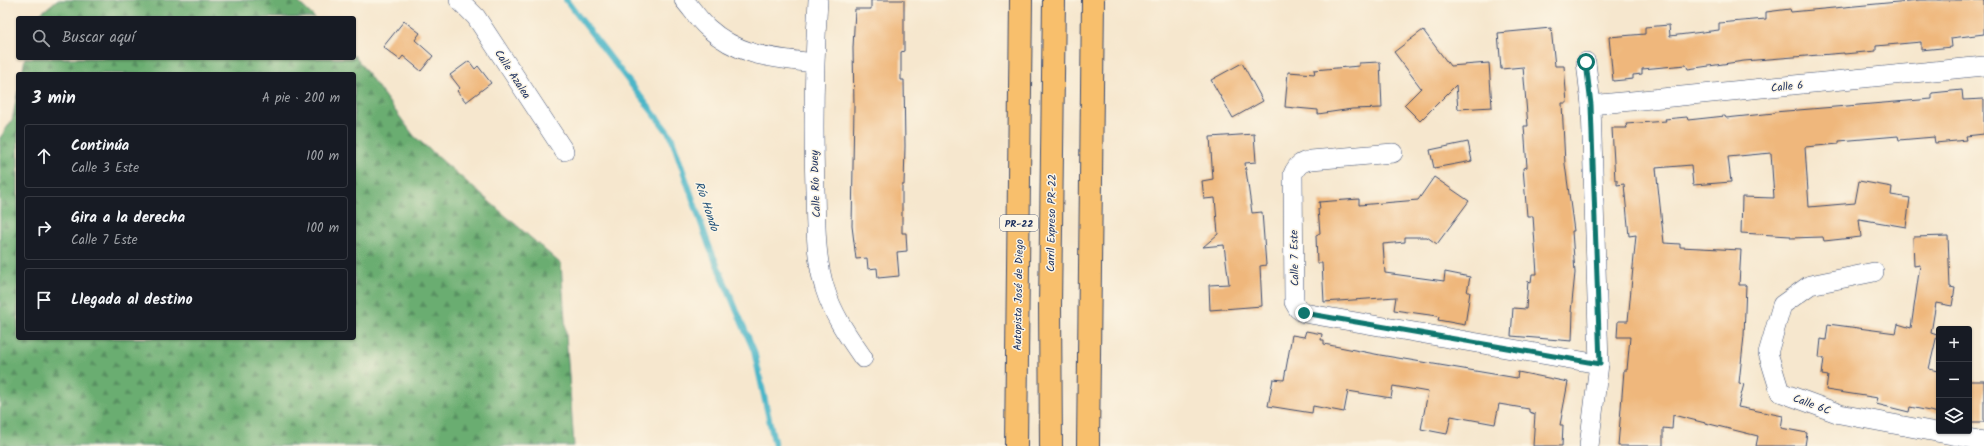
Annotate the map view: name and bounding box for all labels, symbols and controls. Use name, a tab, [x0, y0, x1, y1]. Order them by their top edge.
search box	[16, 16, 356, 60]
text: Buscar aquí	[62, 26, 135, 50]
icon: search	[30, 27, 52, 49]
street label: Calle Azalea	[489, 46, 535, 103]
route start	[1577, 53, 1595, 71]
street label: Calle 6	[1770, 76, 1804, 98]
text: 3 min	[32, 85, 76, 112]
text: A pie · 200 m	[262, 88, 340, 109]
text: Continúa	[71, 134, 129, 158]
icon: ahead	[33, 145, 55, 167]
text: 100 m	[306, 146, 339, 167]
street label: Calle Río Duey	[806, 149, 826, 218]
text: Calle 3 Este	[71, 158, 139, 179]
street label: Carril Expreso PR-22	[1042, 174, 1062, 272]
water label: Río Hondo	[689, 179, 724, 235]
text: Gira a la derecha	[71, 206, 185, 230]
road number: PR-22	[1000, 215, 1038, 231]
icon: right	[33, 217, 55, 239]
text: 100 m	[306, 218, 339, 239]
text: Calle 7 Este	[71, 230, 138, 251]
street label: Calle 7 Este	[1286, 230, 1304, 286]
street label: Autopista José de Diego	[1009, 239, 1029, 351]
text: Llegada al destino	[71, 288, 193, 312]
icon: arrive	[33, 289, 55, 311]
route end	[1295, 304, 1313, 322]
map controls	[1936, 326, 1972, 434]
button: +	[1936, 326, 1972, 362]
button: −	[1936, 362, 1972, 398]
street label: Calle 6C	[1790, 390, 1834, 420]
button: layers	[1936, 398, 1972, 434]

